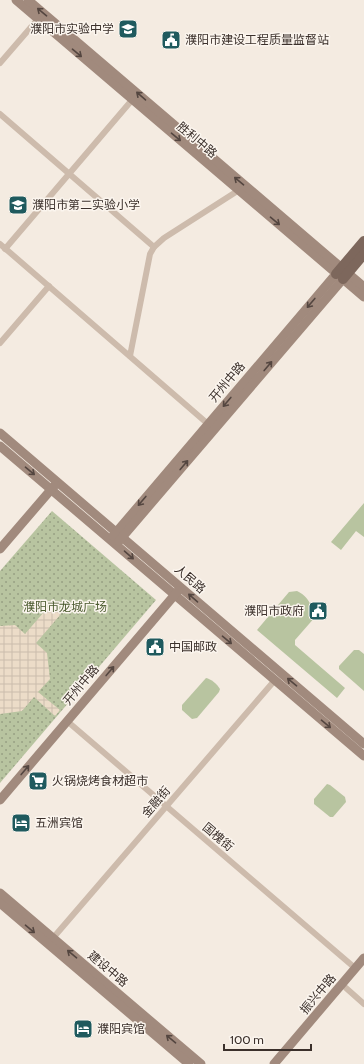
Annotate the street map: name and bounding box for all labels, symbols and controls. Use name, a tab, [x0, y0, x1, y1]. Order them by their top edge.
one-way arrow	[36, 7, 47, 16]
school or university icon: 濮阳市实验中学	[117, 18, 139, 40]
place label: 濮阳市实验中学	[30, 21, 114, 36]
public building icon: 濮阳市建设工程质量监督站	[160, 29, 182, 51]
place label: 濮阳市建设工程质量监督站	[185, 32, 329, 47]
one-way arrow	[72, 48, 82, 57]
one-way arrow	[135, 92, 146, 101]
street label: 胜利中路	[174, 118, 221, 161]
one-way arrow	[171, 132, 181, 142]
one-way arrow	[234, 176, 245, 185]
school or university icon: 濮阳市第二实验小学	[7, 194, 29, 216]
place label: 濮阳市第二实验小学	[32, 197, 140, 212]
one-way arrow	[270, 217, 280, 226]
one-way arrow	[306, 298, 315, 309]
street label: 开州中路	[205, 358, 248, 405]
one-way arrow	[264, 361, 273, 372]
one-way arrow	[222, 397, 231, 408]
one-way arrow	[180, 460, 189, 471]
one-way arrow	[24, 466, 35, 475]
one-way arrow	[138, 496, 147, 507]
one-way arrow	[123, 551, 134, 560]
street label: 人民路	[172, 561, 209, 596]
one-way arrow	[188, 593, 198, 602]
park label: 濮阳市龙城广场	[23, 599, 107, 614]
public building icon: 濮阳市政府	[307, 600, 329, 622]
place label: 濮阳市政府	[244, 603, 304, 618]
one-way arrow	[222, 635, 233, 644]
public building icon: 中国邮政	[144, 636, 166, 658]
place label: 中国邮政	[169, 639, 217, 654]
street label: 开州中路	[59, 661, 102, 708]
one-way arrow	[105, 666, 114, 677]
one-way arrow	[286, 678, 297, 687]
one-way arrow	[321, 720, 332, 729]
one-way arrow	[21, 765, 30, 776]
supermarket icon: 火锅烧烤食材超市	[27, 770, 49, 792]
place label: 火锅烧烤食材超市	[52, 773, 148, 788]
street label: 金融街	[138, 783, 173, 820]
hotel icon: 五洲宾馆	[10, 812, 32, 834]
place label: 五洲宾馆	[35, 815, 83, 830]
street label: 国槐街	[200, 819, 237, 854]
one-way arrow	[24, 924, 35, 933]
street label: 建设中路	[85, 947, 132, 990]
one-way arrow	[67, 950, 77, 959]
street label: 振兴中路	[296, 970, 339, 1017]
hotel icon: 濮阳宾馆	[72, 1018, 94, 1040]
place label: 濮阳宾馆	[97, 1021, 145, 1036]
scale bar	[224, 1026, 311, 1052]
text: 100 m	[230, 1032, 264, 1047]
one-way arrow	[166, 1034, 176, 1043]

